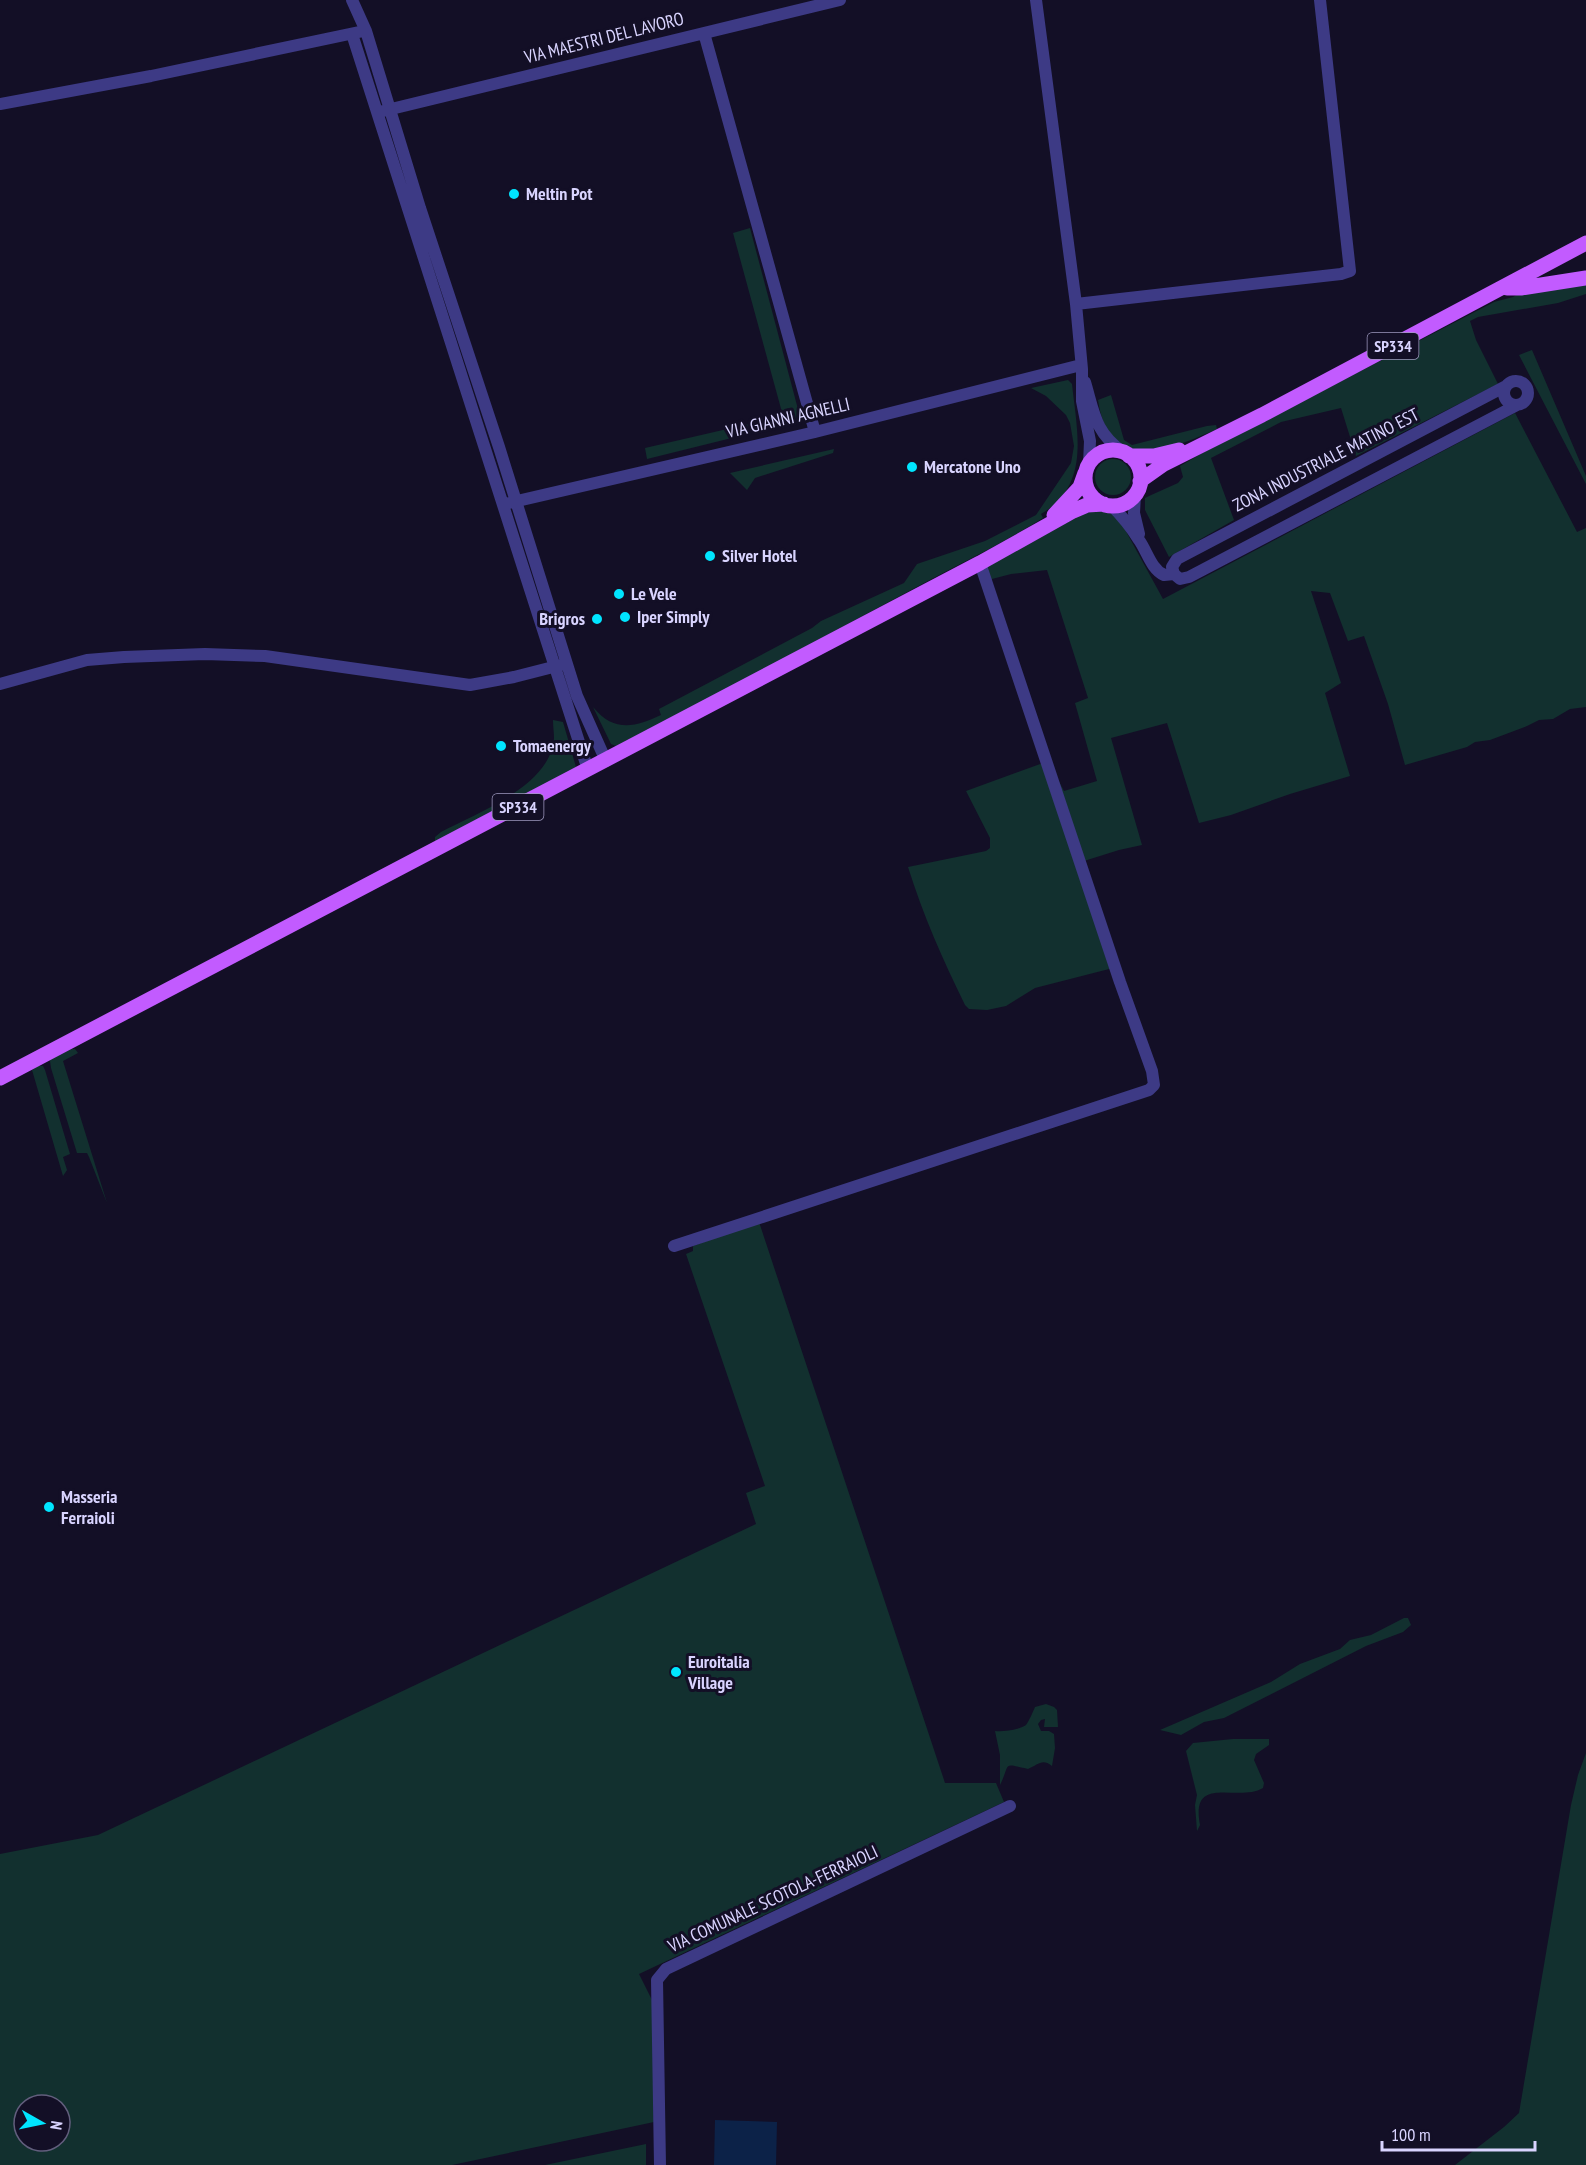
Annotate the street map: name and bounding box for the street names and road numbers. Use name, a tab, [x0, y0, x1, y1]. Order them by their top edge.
street label: VIA MAESTRI DEL LAVORO	[521, 7, 686, 69]
road number: SP334	[1368, 333, 1418, 359]
street label: VIA GIANNI AGNELLI	[723, 392, 852, 443]
street label: ZONA INDUSTRIALE MATINO EST	[1229, 403, 1423, 517]
road number: SP334	[492, 794, 544, 820]
street label: VIA COMUNALE SCOTOLA-FERRAIOLI	[663, 1840, 881, 1958]

